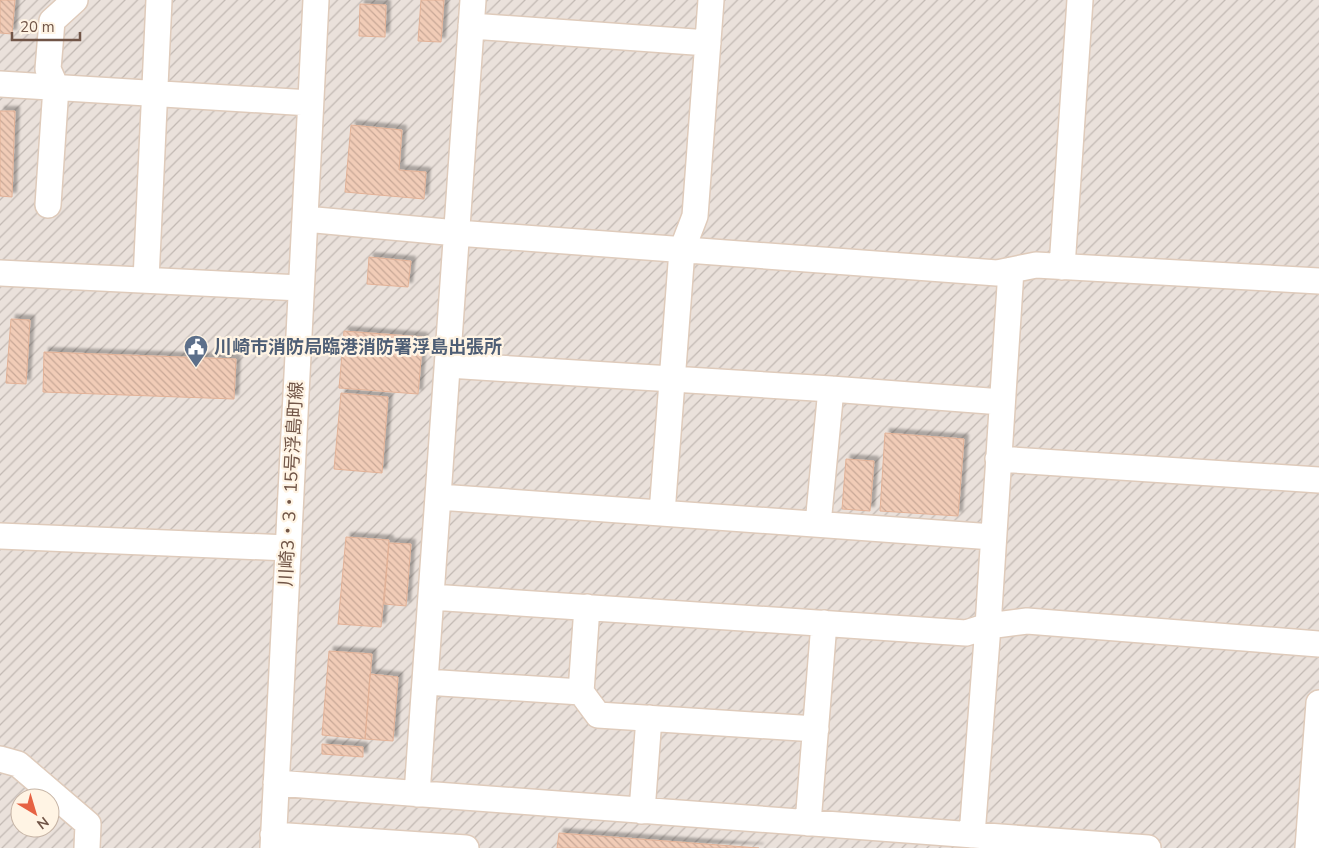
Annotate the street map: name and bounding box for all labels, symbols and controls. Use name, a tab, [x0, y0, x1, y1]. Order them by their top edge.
scale bar	[12, 10, 80, 42]
text: 20 m	[20, 17, 55, 37]
public building icon: 川崎市消防局臨港消防署浮島出張所	[183, 334, 209, 368]
place label: 川崎市消防局臨港消防署浮島出張所	[214, 335, 502, 359]
street label: 川崎3・3・15号浮島町線	[274, 381, 308, 587]
north arrow	[10, 788, 60, 838]
text: N	[33, 812, 53, 834]

